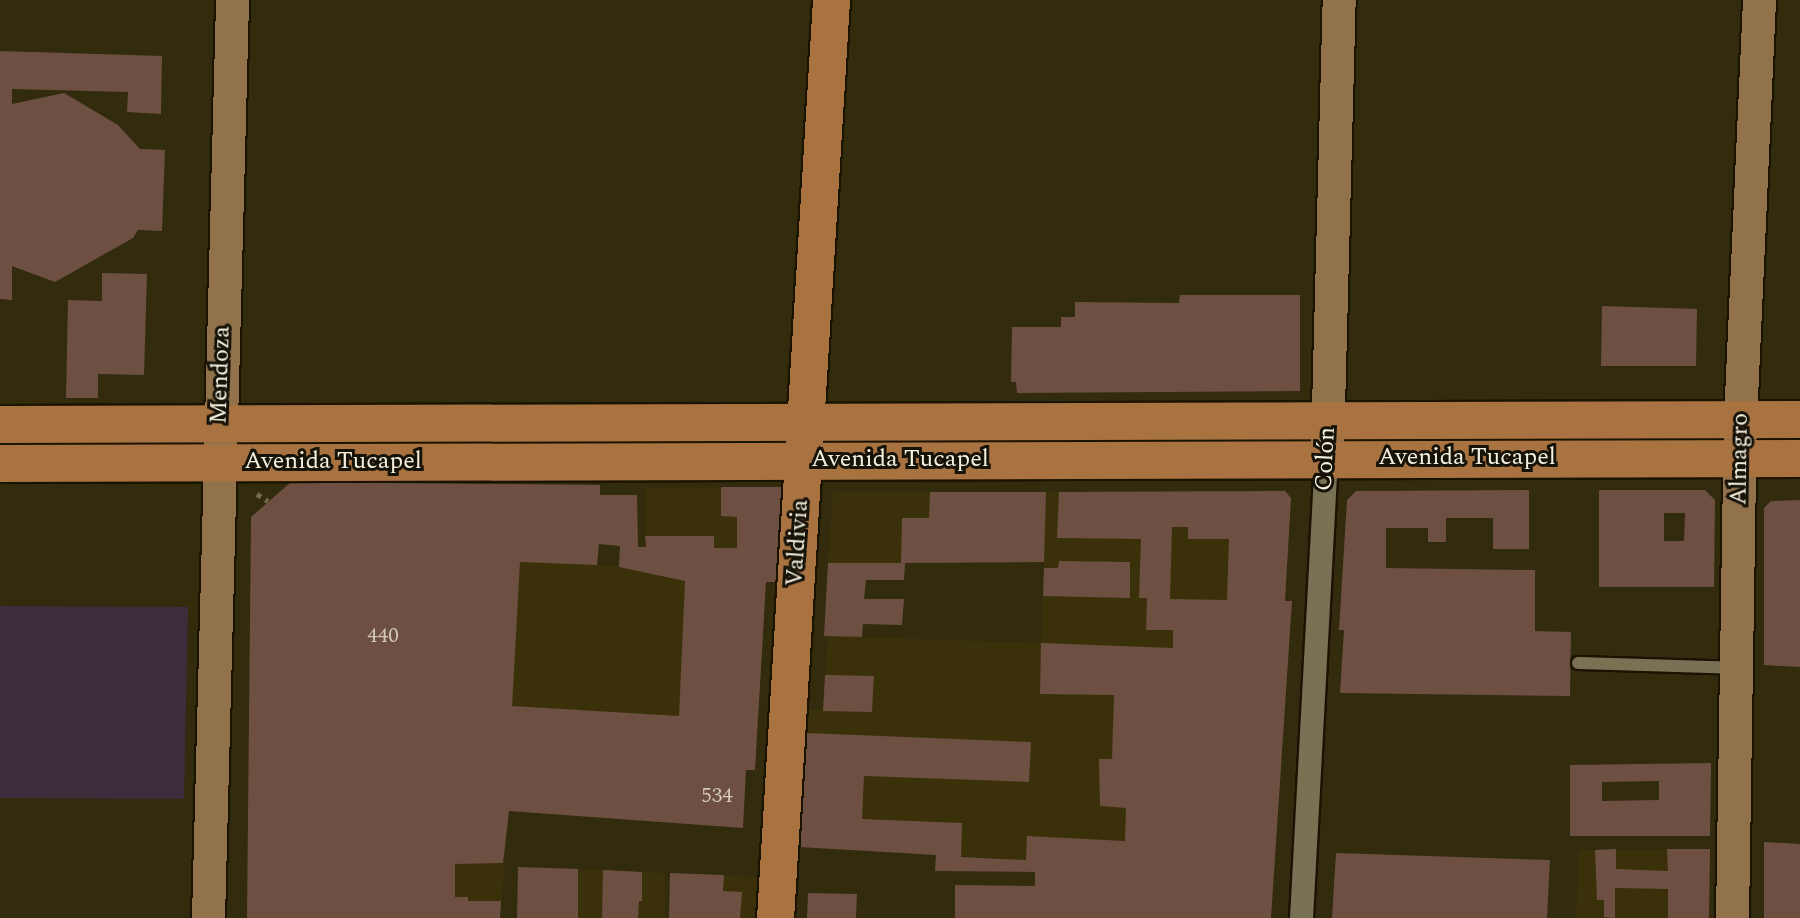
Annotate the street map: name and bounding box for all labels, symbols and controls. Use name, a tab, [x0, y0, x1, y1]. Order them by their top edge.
street label: Mendoza	[205, 326, 237, 424]
street label: Almagro	[1725, 413, 1755, 505]
street label: Colón	[1310, 426, 1342, 492]
street label: Avenida Tucapel	[1378, 444, 1556, 472]
street label: Avenida Tucapel	[811, 446, 989, 474]
street label: Avenida Tucapel	[244, 448, 422, 476]
street label: Valdivia	[781, 499, 815, 587]
house number: 440	[367, 623, 399, 649]
house number: 534	[701, 783, 733, 809]

